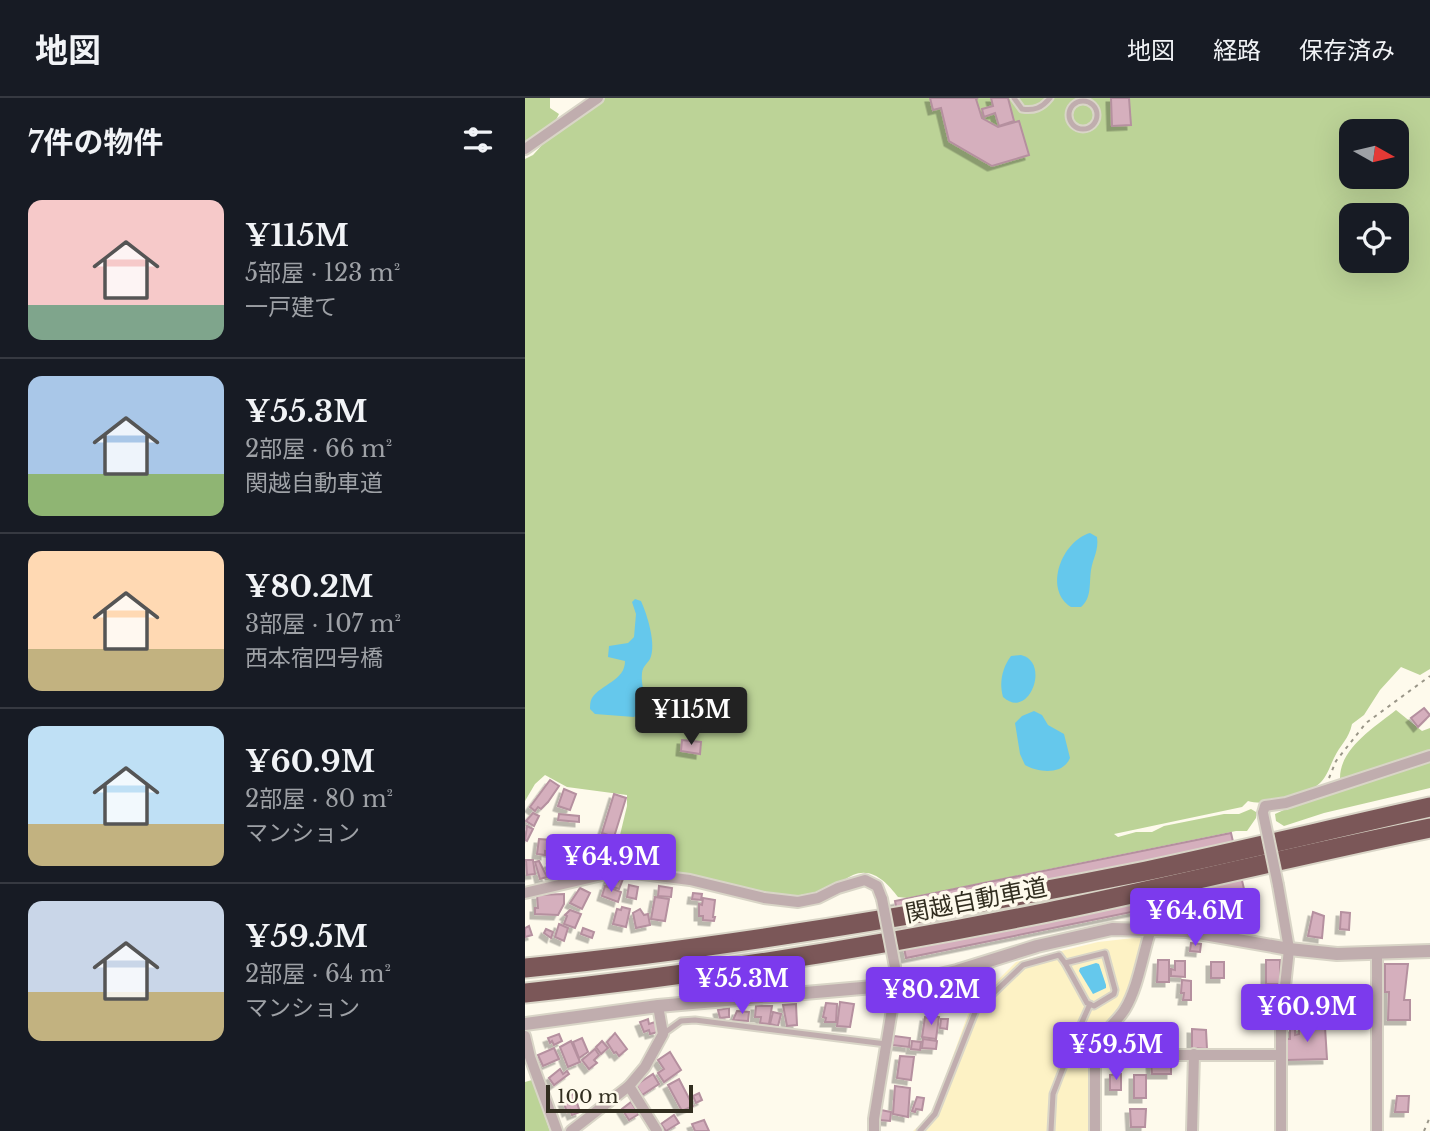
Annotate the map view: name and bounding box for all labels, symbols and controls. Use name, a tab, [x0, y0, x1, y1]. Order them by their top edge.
text: 地図	[35, 30, 101, 71]
text: 地図	[1127, 36, 1175, 65]
text: 経路	[1213, 36, 1261, 65]
text: 保存済み	[1299, 36, 1395, 65]
north arrow	[1339, 119, 1409, 189]
map controls	[1339, 119, 1409, 273]
icon: filters	[459, 121, 497, 159]
text: 7件の物件	[28, 124, 163, 161]
button: locate	[1339, 203, 1409, 273]
text: ¥115M	[245, 217, 349, 254]
icon: home	[84, 228, 168, 312]
text: 5部屋 · 123 m²	[245, 259, 400, 287]
text: 一戸建て	[245, 293, 337, 321]
text: ¥55.3M	[245, 393, 368, 430]
icon: home	[84, 404, 168, 488]
text: 2部屋 · 66 m²	[245, 435, 392, 463]
text: 関越自動車道	[245, 469, 383, 497]
text: ¥80.2M	[245, 568, 373, 605]
icon: home	[84, 579, 168, 663]
text: 3部屋 · 107 m²	[245, 610, 401, 638]
text: 西本宿四号橋	[245, 644, 383, 672]
pin: ¥115M	[642, 688, 740, 747]
text: ¥115M	[651, 696, 731, 724]
text: ¥60.9M	[245, 743, 375, 780]
icon: home	[84, 754, 168, 838]
text: 2部屋 · 80 m²	[245, 785, 393, 813]
text: マンション	[245, 819, 360, 847]
pin: ¥64.9M	[554, 834, 668, 894]
text: ¥64.9M	[562, 843, 660, 871]
street label: 関越自動車道	[903, 872, 1049, 928]
pin: ¥64.6M	[1138, 888, 1252, 948]
text: ¥64.6M	[1146, 897, 1244, 925]
text: ¥59.5M	[245, 918, 368, 955]
icon: home	[84, 929, 168, 1013]
pin: ¥55.3M	[685, 956, 799, 1016]
text: 2部屋 · 64 m²	[245, 960, 391, 988]
text: ¥55.3M	[695, 965, 789, 993]
pin: ¥80.2M	[874, 968, 988, 1027]
text: ¥80.2M	[882, 976, 980, 1004]
pin: ¥60.9M	[1250, 984, 1364, 1044]
text: ¥60.9M	[1257, 993, 1357, 1021]
text: マンション	[245, 994, 360, 1022]
pin: ¥59.5M	[1059, 1023, 1173, 1082]
text: ¥59.5M	[1069, 1031, 1163, 1059]
scale bar	[546, 1082, 693, 1114]
text: 100 m	[557, 1085, 618, 1108]

